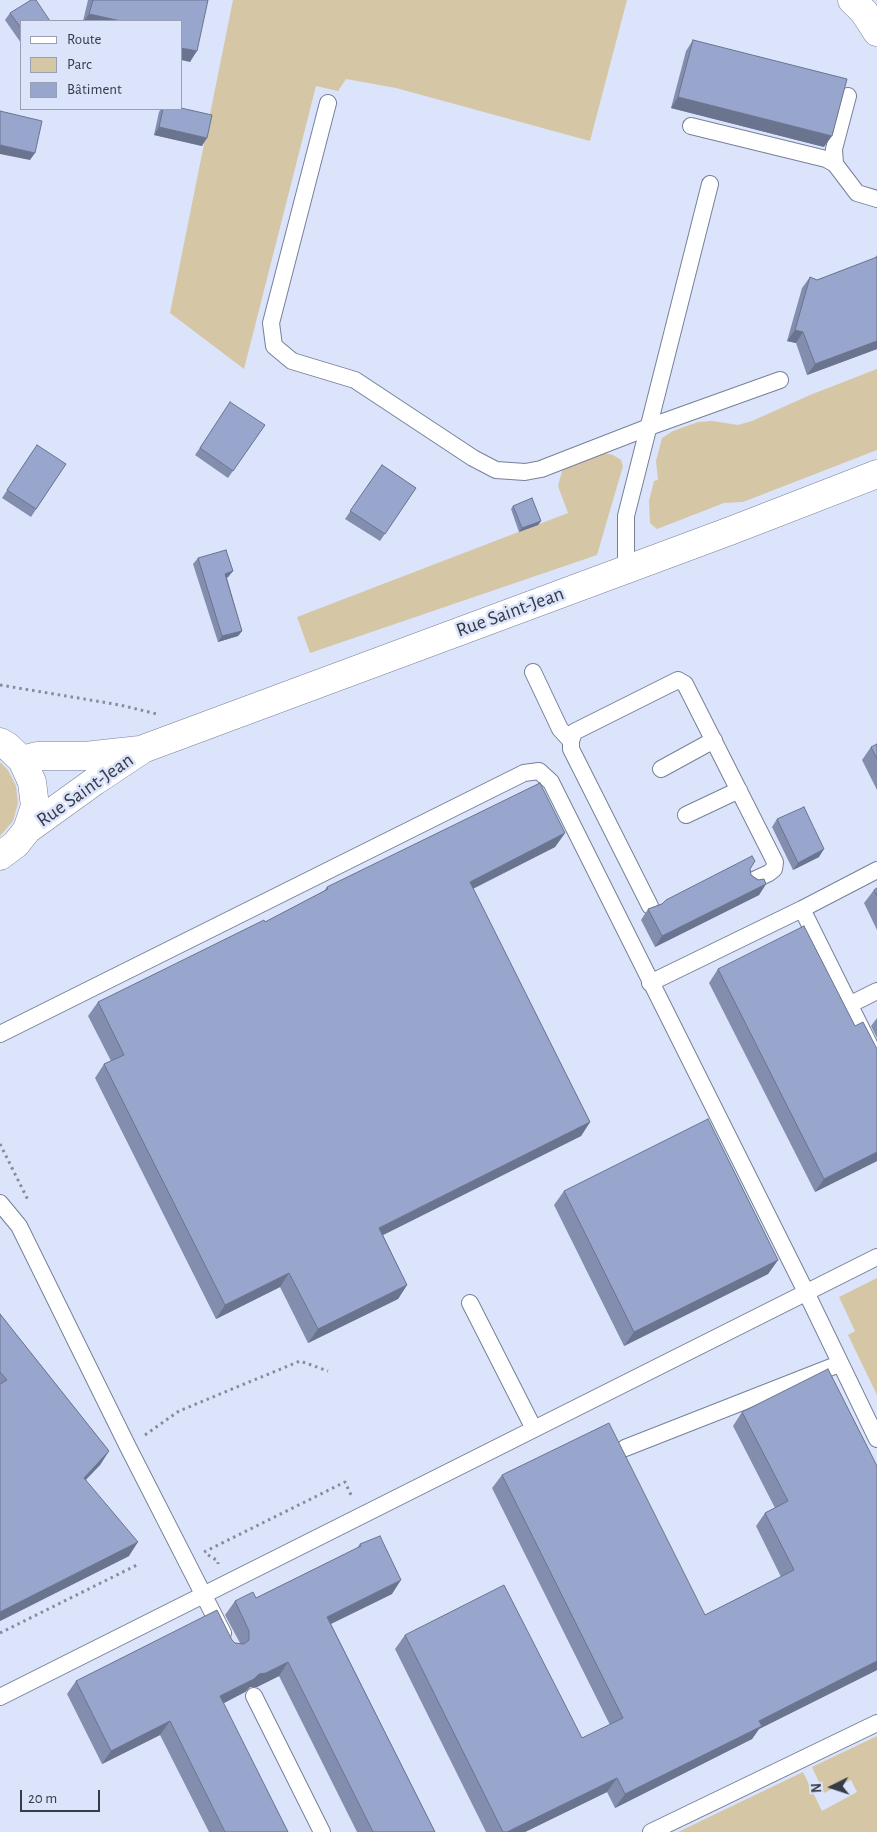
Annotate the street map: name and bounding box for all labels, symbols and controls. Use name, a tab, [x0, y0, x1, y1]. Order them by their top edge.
legend	[20, 20, 182, 110]
text: Route	[67, 32, 101, 47]
text: Parc	[67, 57, 92, 72]
text: Bâtiment	[67, 82, 122, 97]
street label: Rue Saint-Jean	[453, 581, 567, 643]
street label: Rue Saint-Jean	[32, 748, 138, 832]
north arrow	[807, 1762, 857, 1812]
scale bar	[22, 1780, 102, 1812]
text: N	[810, 1783, 824, 1793]
text: 20 m	[28, 1791, 57, 1806]

